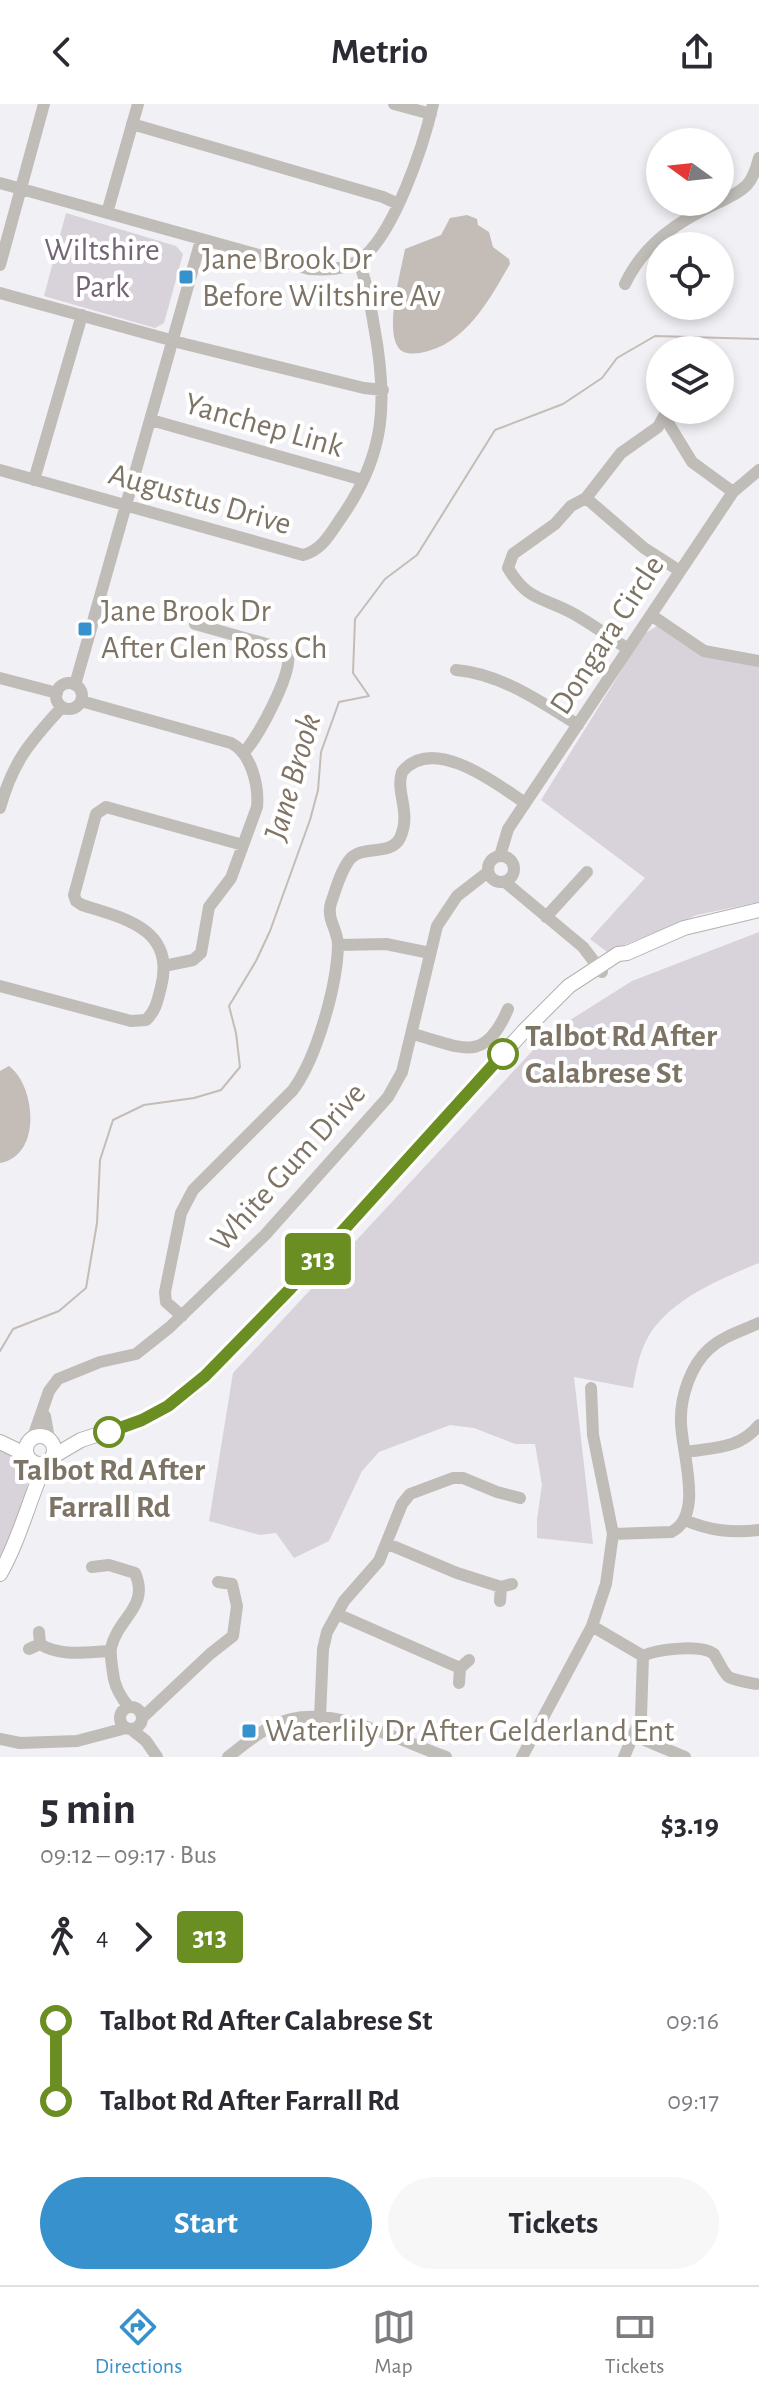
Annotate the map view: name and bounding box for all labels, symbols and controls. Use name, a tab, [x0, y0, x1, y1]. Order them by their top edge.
icon: back	[40, 30, 84, 74]
icon: share	[675, 30, 719, 74]
text: Metrio	[331, 34, 428, 70]
north arrow	[646, 128, 734, 216]
map controls	[646, 128, 734, 424]
button: locate	[646, 232, 734, 320]
park label: Wiltshire Park	[44, 234, 160, 303]
place label: Jane Brook Dr Before Wiltshire Av	[202, 243, 441, 312]
marker: Jane Brook Dr Before Wiltshire Av	[177, 268, 195, 286]
button: layers	[646, 336, 734, 424]
street label: Yanchep Link	[181, 387, 347, 463]
street label: Augustus Drive	[105, 458, 295, 540]
street label: Dongara Circle	[544, 550, 670, 720]
place label: Jane Brook Dr After Glen Ross Ch	[101, 595, 327, 664]
marker: Jane Brook Dr After Glen Ross Ch	[76, 620, 94, 638]
water label: Jane Brook	[258, 710, 327, 846]
place label: Talbot Rd After Calabrese St	[525, 1020, 717, 1089]
marker: Talbot Rd After Calabrese St	[488, 1039, 518, 1069]
street label: White Gum Drive	[204, 1077, 372, 1257]
line badge: 313	[272, 1233, 364, 1285]
text: 313	[301, 1245, 335, 1273]
marker: Talbot Rd After Farrall Rd	[94, 1417, 124, 1447]
place label: Talbot Rd After Farrall Rd	[13, 1454, 205, 1523]
place label: Waterlily Dr After Gelderland Ent	[265, 1715, 674, 1747]
marker: Waterlily Dr After Gelderland Ent	[240, 1722, 258, 1740]
text: 5 min	[40, 1788, 136, 1832]
text: $3.19	[660, 1810, 719, 1840]
text: 09:12 – 09:17 · Bus	[40, 1842, 217, 1868]
icon: walk	[40, 1915, 84, 1959]
icon: forward	[121, 1915, 165, 1959]
text: 313	[193, 1923, 227, 1951]
text: 4	[96, 1924, 109, 1950]
text: Talbot Rd After Calabrese St	[100, 2006, 432, 2036]
text: 09:16	[666, 2008, 719, 2034]
text: Talbot Rd After Farrall Rd	[100, 2086, 400, 2116]
text: 09:17	[667, 2088, 719, 2114]
button: Start	[40, 2177, 372, 2269]
button: Tickets	[388, 2177, 719, 2269]
tab: Directions	[95, 2305, 182, 2379]
tab: Map	[372, 2305, 416, 2379]
tab: Tickets	[605, 2305, 664, 2379]

